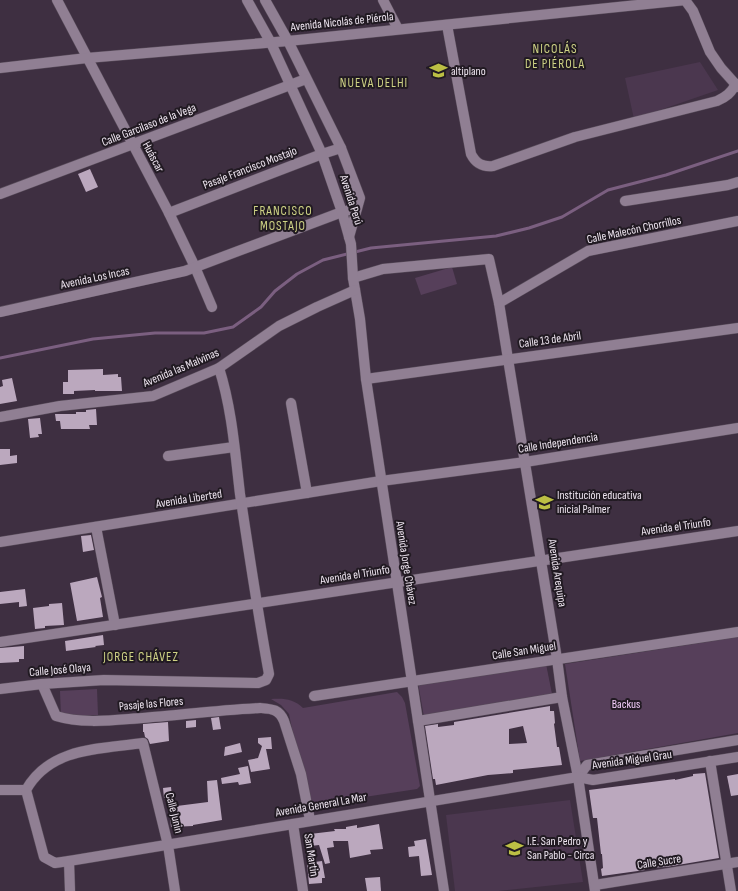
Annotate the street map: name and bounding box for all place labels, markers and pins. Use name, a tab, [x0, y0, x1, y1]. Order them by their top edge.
school or university icon: altiplano	[428, 61, 448, 81]
place label: altiplano	[451, 64, 486, 79]
place label: Institución educativa inicial Palmer	[557, 488, 642, 517]
school or university icon: Institución educativa inicial Palmer	[534, 492, 554, 512]
place label: I.E. San Pedro y San Pablo - Circa	[527, 834, 595, 863]
school or university icon: I.E. San Pedro y San Pablo - Circa	[504, 838, 524, 858]

